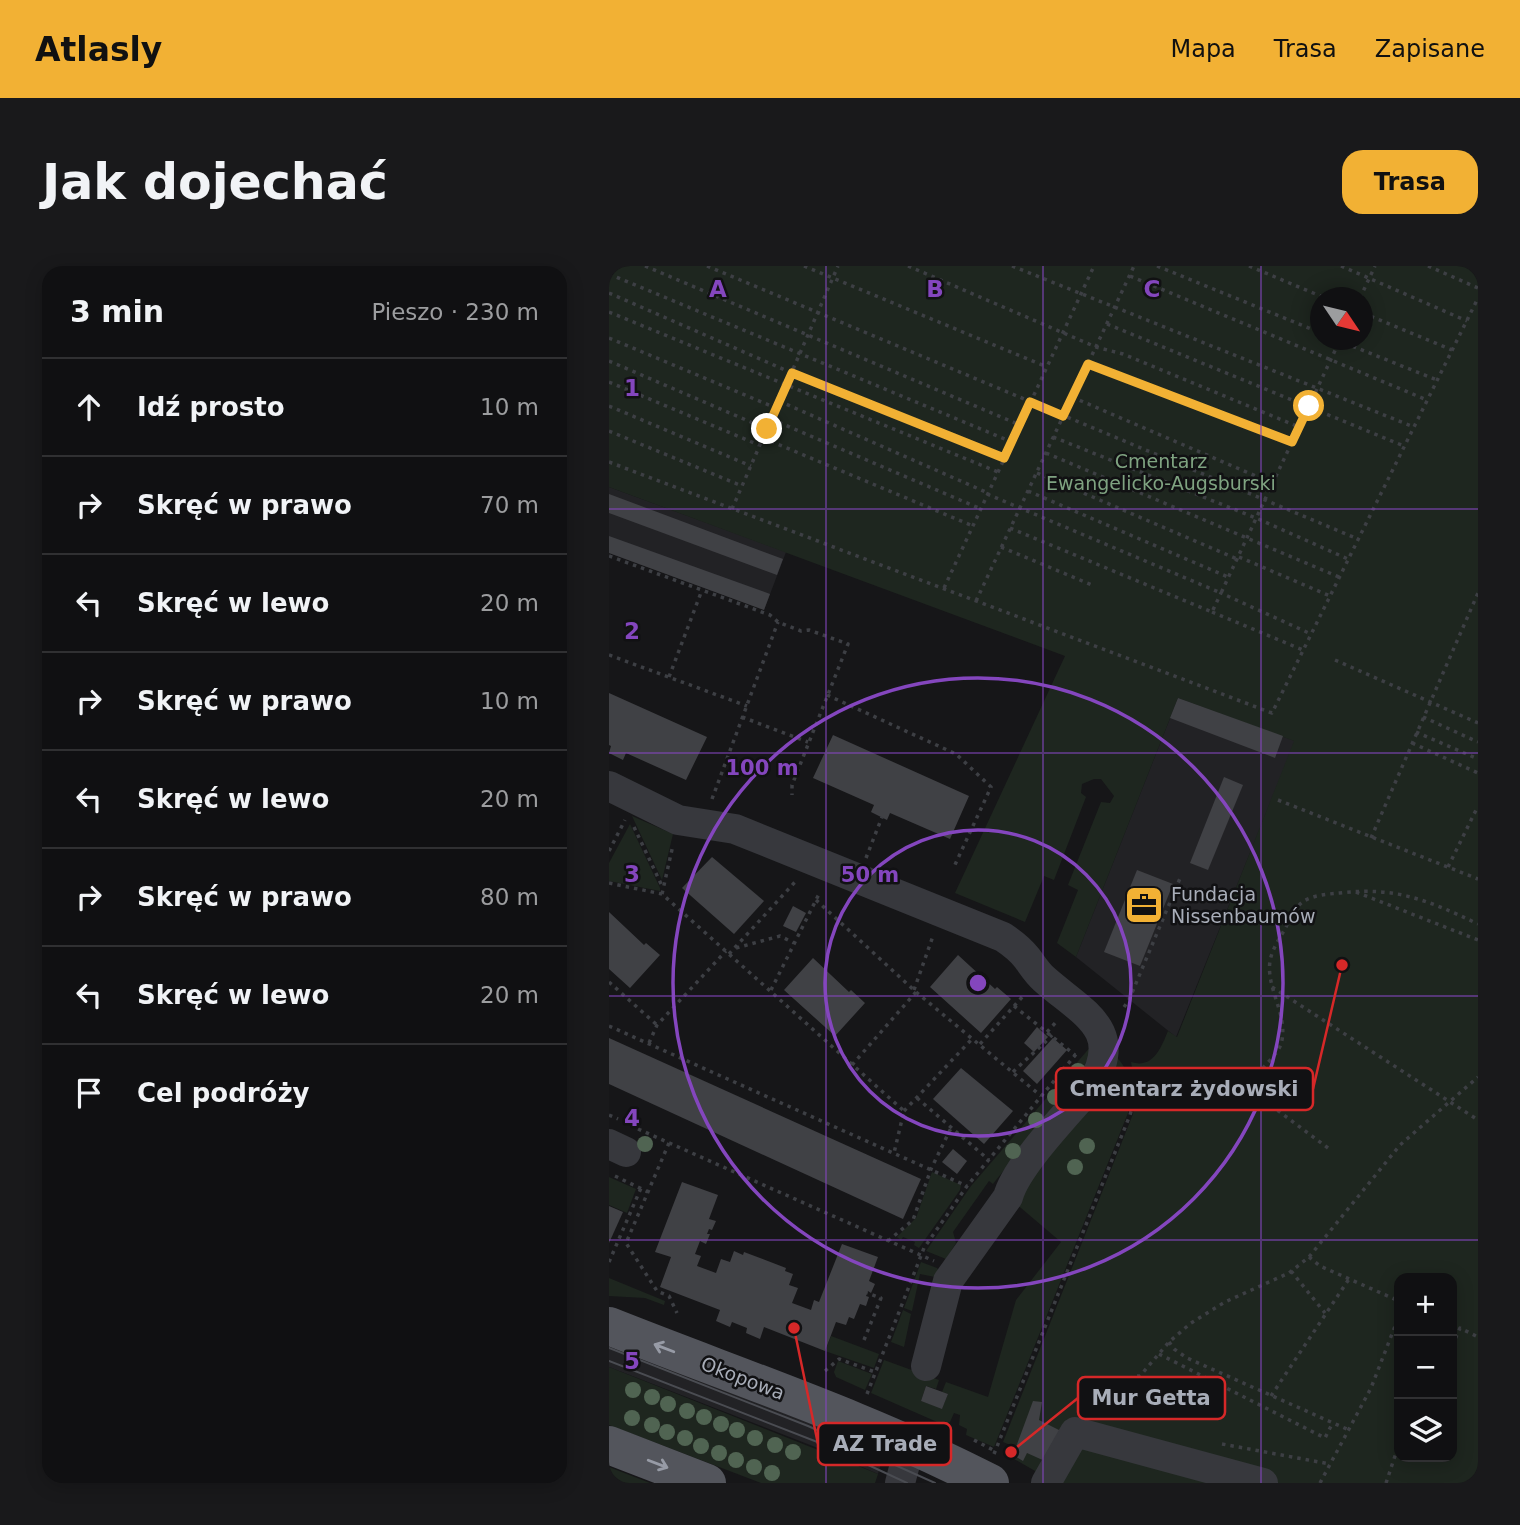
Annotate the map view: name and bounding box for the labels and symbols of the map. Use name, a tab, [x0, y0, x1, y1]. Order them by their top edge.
text: A	[709, 276, 727, 302]
text: B	[926, 276, 944, 302]
text: C	[1144, 276, 1160, 302]
north arrow	[1310, 287, 1373, 350]
text: 1	[624, 375, 640, 401]
route start	[1293, 390, 1324, 421]
route end	[751, 413, 782, 444]
park label: Cmentarz Ewangelicko-Augsburski	[1046, 450, 1276, 494]
text: 2	[624, 618, 640, 644]
text: 100 m	[725, 756, 799, 780]
text: 3	[624, 861, 640, 887]
text: 50 m	[841, 863, 899, 887]
place label: Fundacja Nissenbaumów	[1171, 883, 1315, 927]
office icon: Fundacja Nissenbaumów	[1123, 884, 1165, 926]
centre of rings	[966, 971, 990, 995]
callout: Cmentarz żydowski	[1056, 1068, 1313, 1110]
text: Cmentarz żydowski	[1069, 1077, 1299, 1101]
text: 4	[624, 1105, 640, 1131]
one-way arrow	[654, 1341, 676, 1353]
text: 5	[624, 1348, 640, 1374]
street label: Okopowa	[698, 1352, 788, 1404]
callout: Mur Getta	[1078, 1377, 1225, 1419]
text: Mur Getta	[1091, 1386, 1211, 1410]
callout: AZ Trade	[818, 1423, 951, 1465]
text: AZ Trade	[833, 1432, 937, 1456]
one-way arrow	[647, 1459, 669, 1472]

